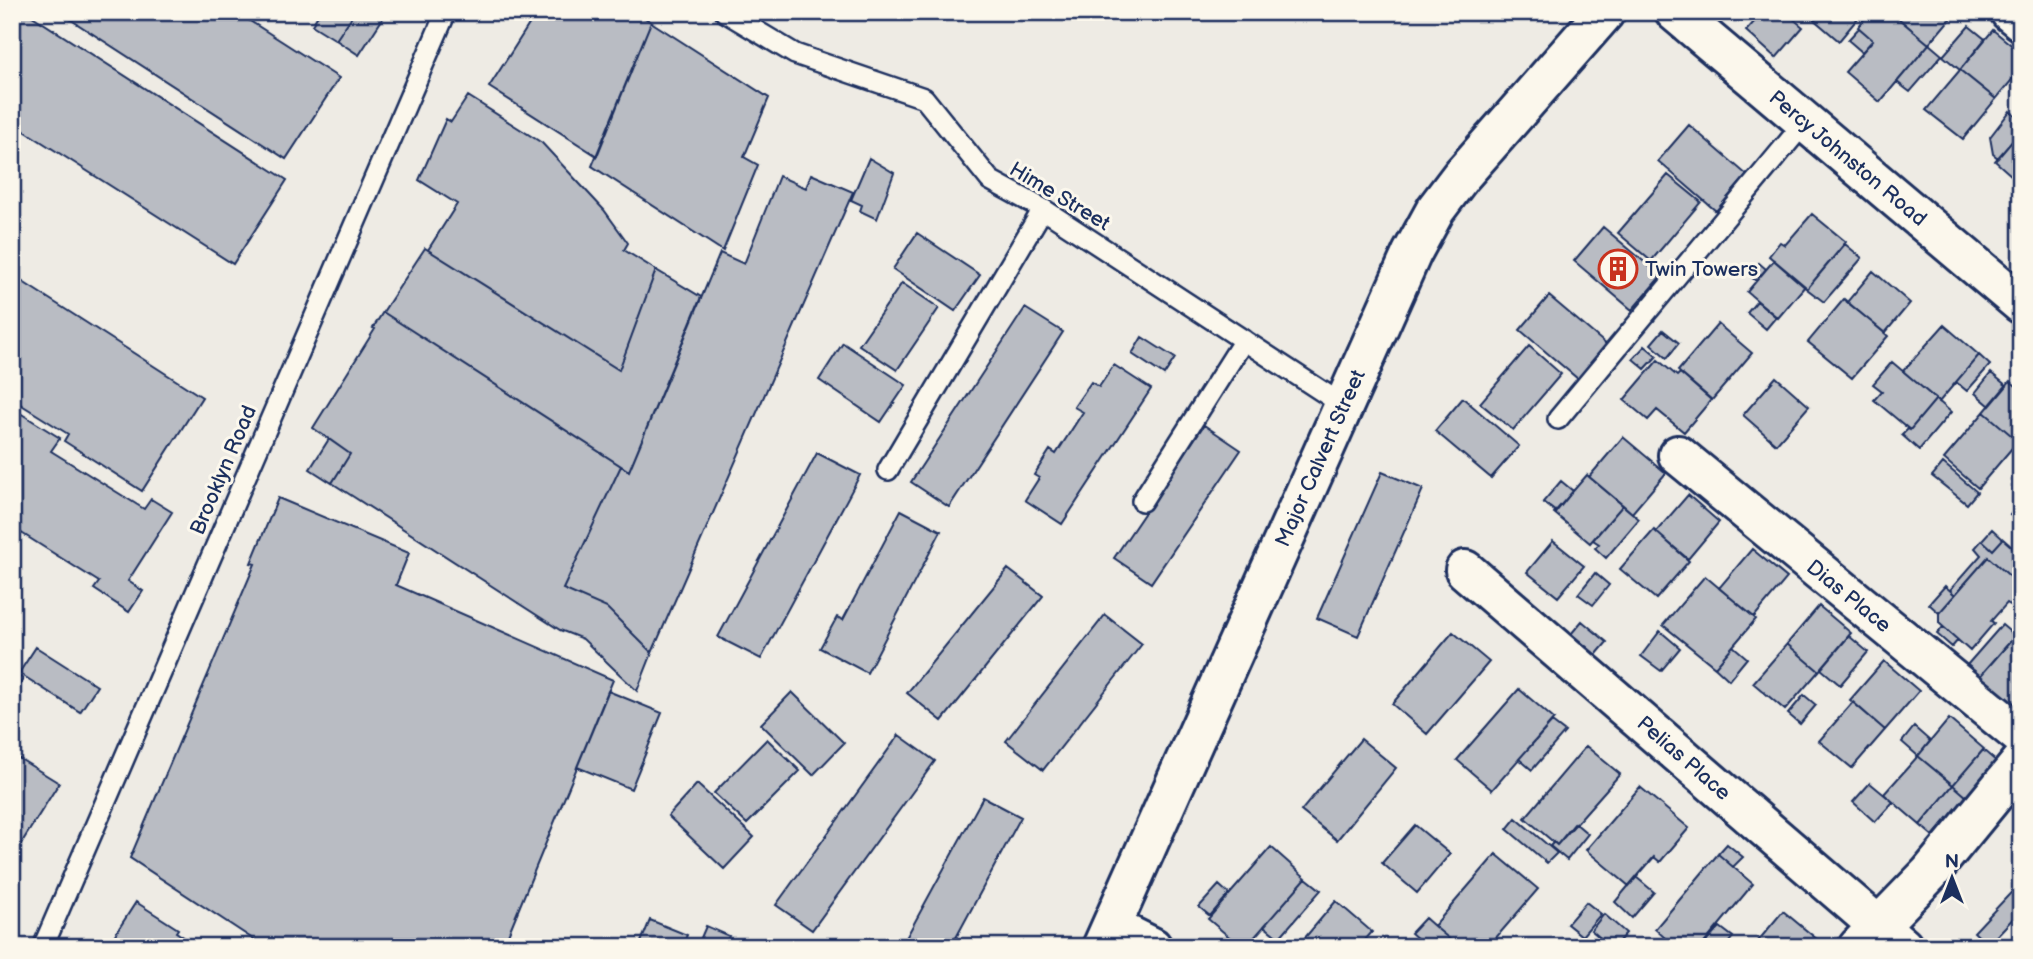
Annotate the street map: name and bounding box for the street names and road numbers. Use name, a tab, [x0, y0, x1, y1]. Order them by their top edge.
street label: Percy Johnston Road	[1764, 85, 1932, 232]
street label: Hime Street	[1005, 157, 1115, 237]
street label: Major Calvert Street	[1270, 365, 1371, 551]
street label: Brooklyn Road	[185, 402, 262, 539]
street label: Dias Place	[1801, 555, 1896, 638]
street label: Pelias Place	[1632, 711, 1736, 806]

